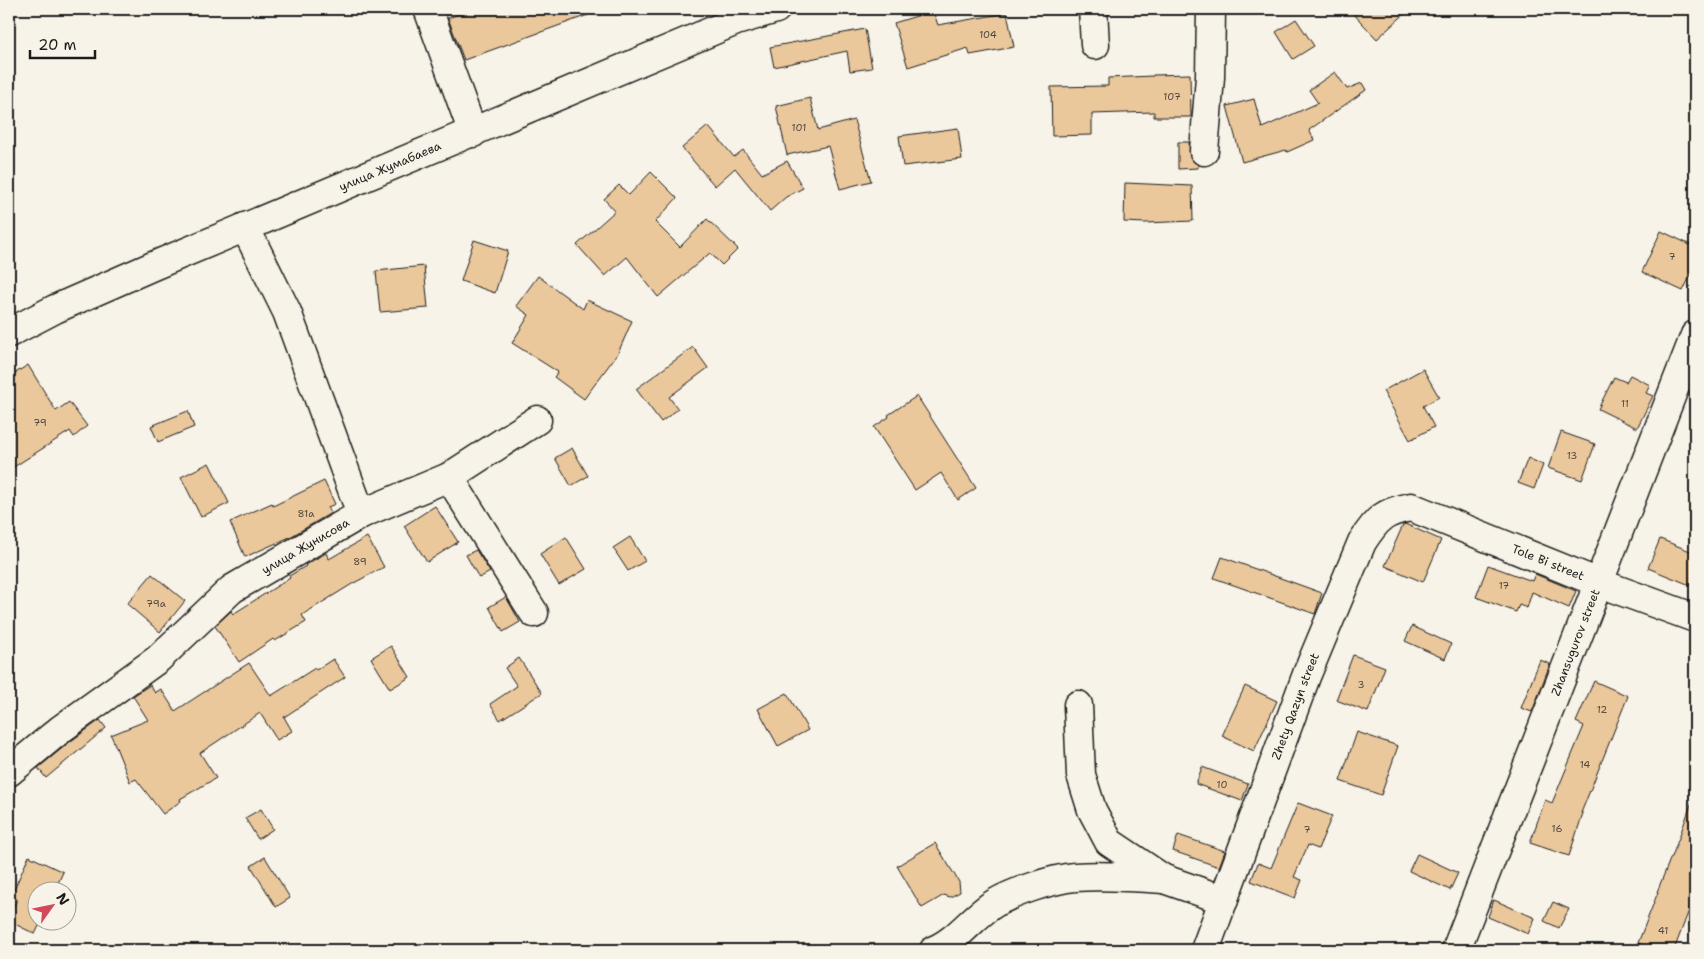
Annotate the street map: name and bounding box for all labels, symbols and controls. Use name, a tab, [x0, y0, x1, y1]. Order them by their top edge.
scale bar	[30, 28, 95, 60]
house number: 104	[979, 28, 997, 41]
text: 20 m	[38, 35, 77, 55]
house number: 107	[1163, 90, 1181, 103]
house number: 101	[792, 121, 806, 134]
street label: улица Жумабаева	[337, 138, 444, 195]
house number: 7	[1669, 250, 1676, 263]
house number: 11	[1621, 397, 1629, 410]
house number: 79	[33, 416, 47, 429]
house number: 13	[1567, 449, 1577, 462]
house number: 81а	[298, 507, 315, 520]
street label: улица Жунисова	[259, 514, 353, 578]
street label: Tole Bi street	[1509, 541, 1587, 584]
house number: 89	[353, 555, 367, 568]
house number: 17	[1499, 579, 1509, 592]
street label: Zhansugurov street	[1548, 587, 1604, 698]
house number: 79а	[146, 597, 167, 610]
street label: Zhety Qazyn street	[1268, 650, 1323, 762]
house number: 3	[1358, 678, 1365, 691]
house number: 12	[1597, 703, 1607, 716]
house number: 14	[1580, 758, 1590, 771]
house number: 10	[1217, 778, 1227, 791]
house number: 16	[1552, 822, 1562, 835]
house number: 7	[1304, 823, 1311, 836]
north arrow	[28, 882, 78, 932]
text: N	[52, 889, 73, 908]
house number: 41	[1658, 924, 1668, 937]

